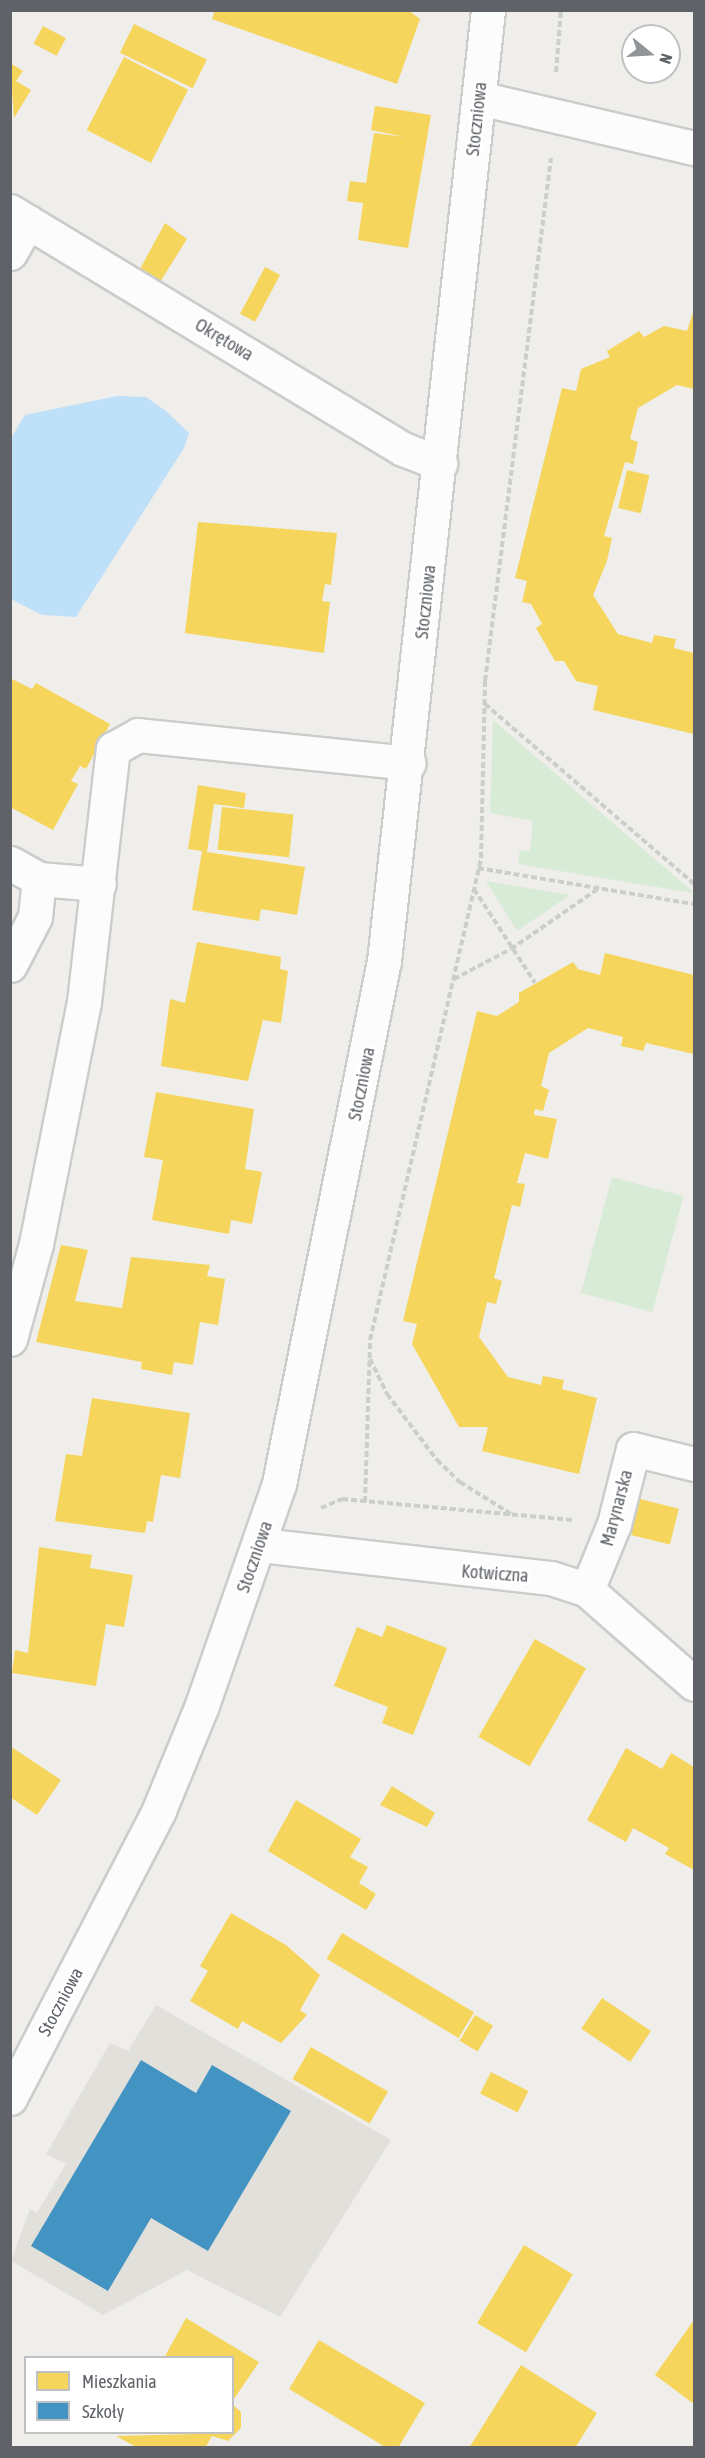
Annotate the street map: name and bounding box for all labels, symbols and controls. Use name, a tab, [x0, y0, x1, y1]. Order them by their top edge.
north arrow	[621, 24, 681, 84]
text: N	[656, 52, 676, 66]
street label: Stoczniowa	[462, 81, 492, 157]
street label: Okrętowa	[191, 314, 257, 366]
street label: Stoczniowa	[411, 564, 441, 640]
street label: Stoczniowa	[344, 1045, 380, 1123]
street label: Marynarska	[596, 1467, 638, 1549]
street label: Stoczniowa	[233, 1518, 277, 1596]
street label: Kotwiczna	[461, 1561, 529, 1587]
street label: Stoczniowa	[34, 1964, 88, 2040]
legend	[24, 2356, 234, 2434]
text: Mieszkania	[82, 2371, 157, 2392]
text: Szkoły	[82, 2401, 124, 2422]

